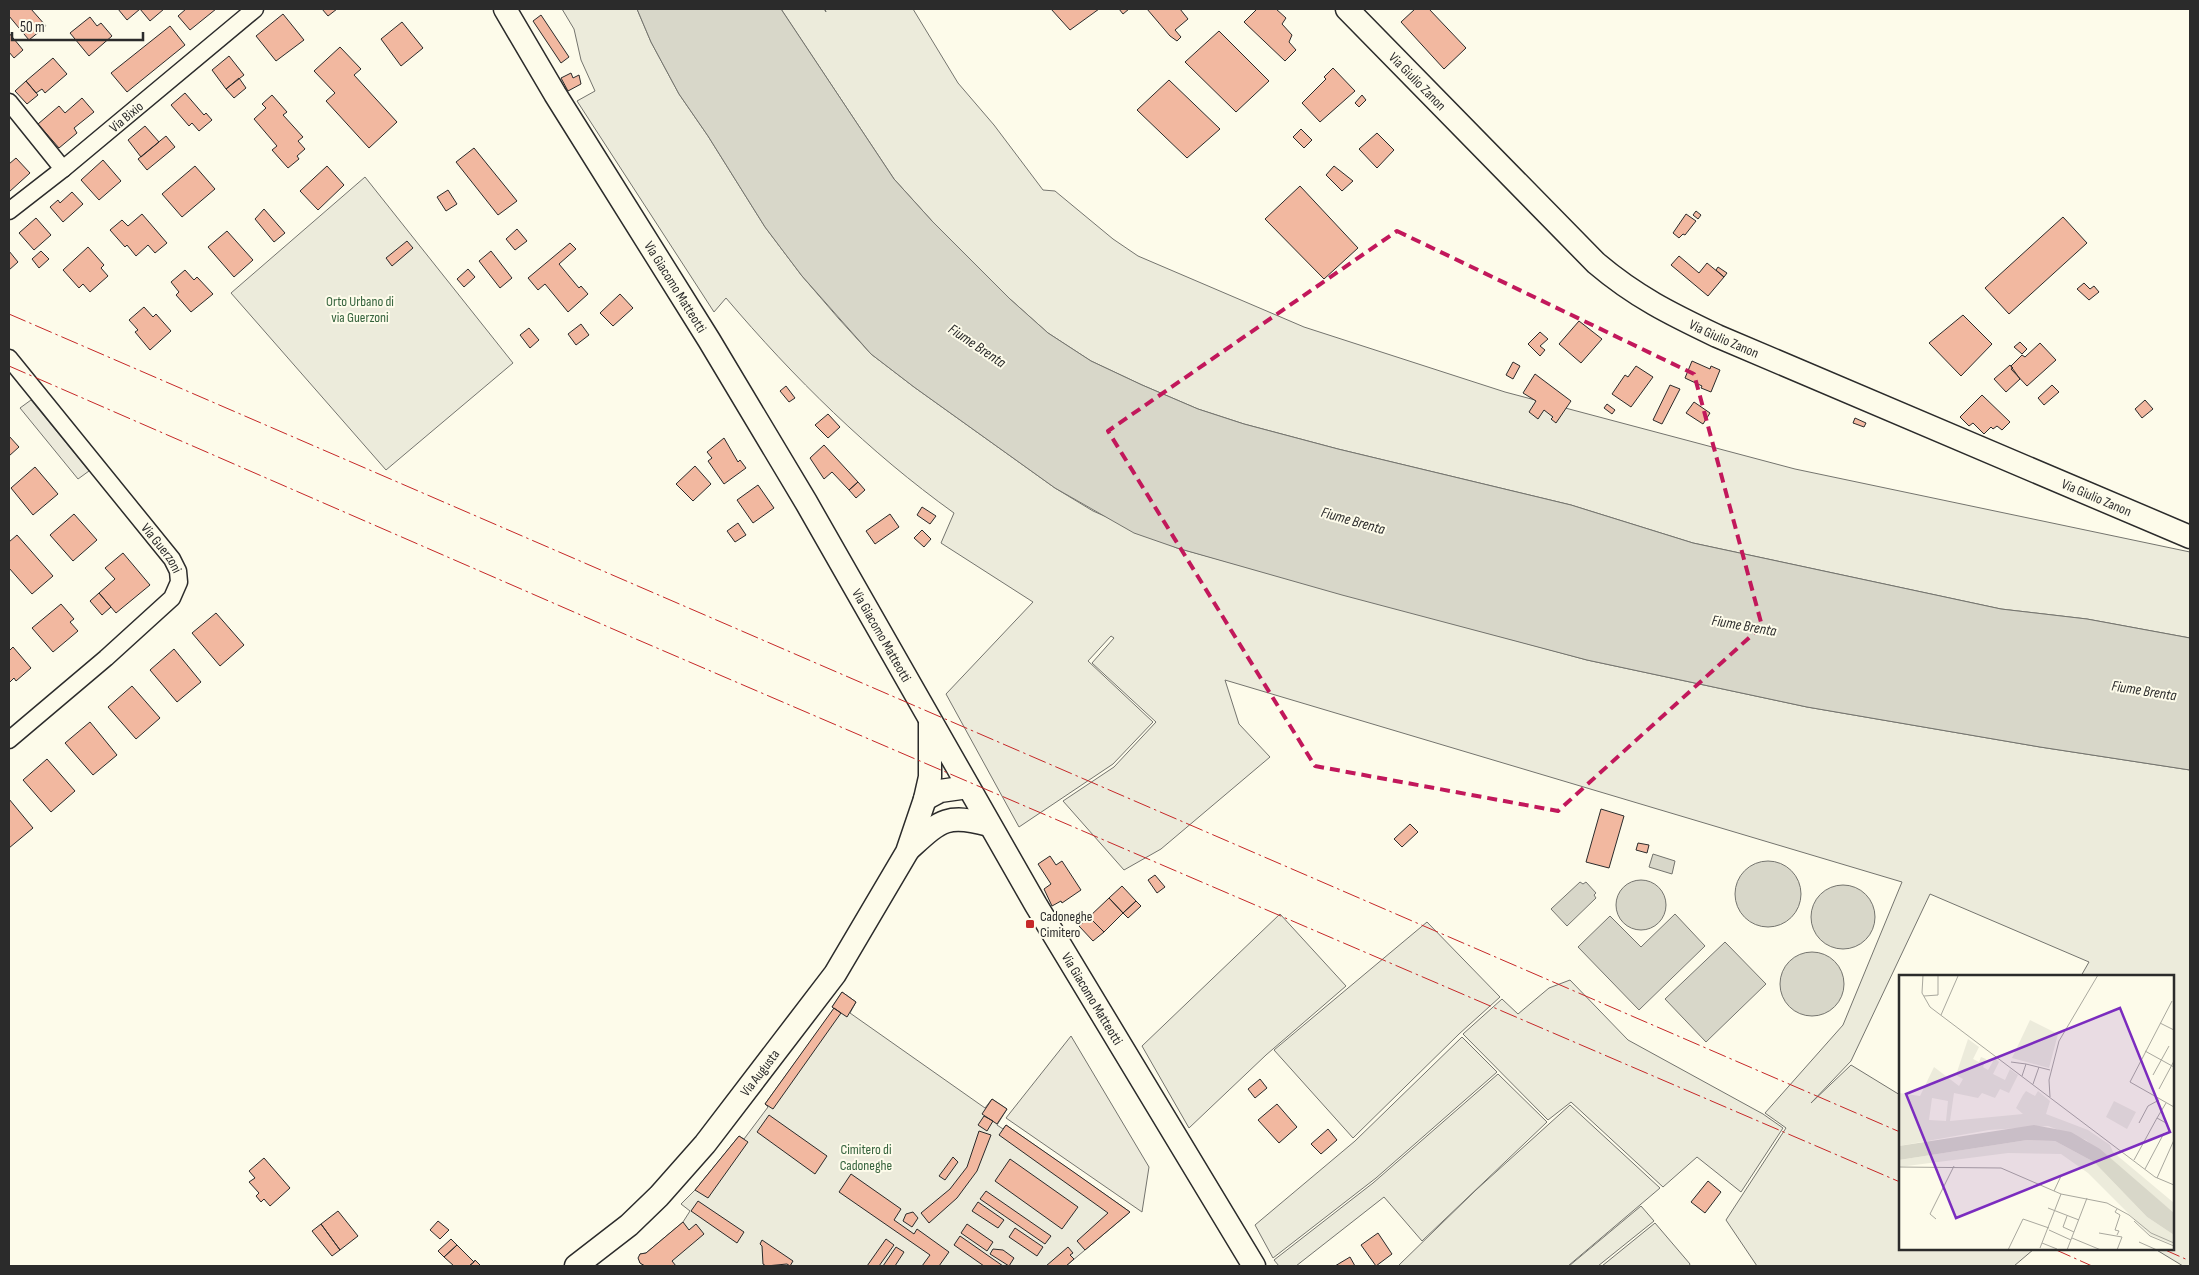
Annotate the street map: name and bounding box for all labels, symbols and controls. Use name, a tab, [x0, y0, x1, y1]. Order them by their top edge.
scale bar	[12, 10, 144, 42]
text: 50 m	[20, 18, 45, 37]
street label: Via Giulio Zanon	[1386, 49, 1450, 114]
street label: Via Bixio	[106, 97, 147, 136]
street label: Via Giacomo Matteotti	[641, 238, 711, 336]
park label: Orto Urbano di via Guerzoni	[326, 293, 394, 326]
street label: Via Giulio Zanon	[1686, 315, 1762, 361]
water label: Fiume Brenta	[945, 320, 1009, 372]
street label: Via Giulio Zanon	[2059, 475, 2134, 520]
water label: Fiume Brenta	[1319, 503, 1387, 539]
street label: Via Guerzoni	[138, 519, 186, 576]
street label: Via Giacomo Matteotti	[849, 585, 915, 685]
water label: Fiume Brenta	[1710, 611, 1778, 641]
water label: Fiume Brenta	[2110, 676, 2178, 706]
place label: Cadoneghe Cimitero	[1040, 908, 1092, 941]
marker: Cadoneghe Cimitero	[1024, 918, 1036, 930]
street label: Via Giacomo Matteotti	[1058, 949, 1127, 1048]
inset map	[1899, 975, 2174, 1250]
street label: Via Augusta	[736, 1046, 783, 1099]
park label: Cimitero di Cadoneghe	[840, 1141, 892, 1174]

